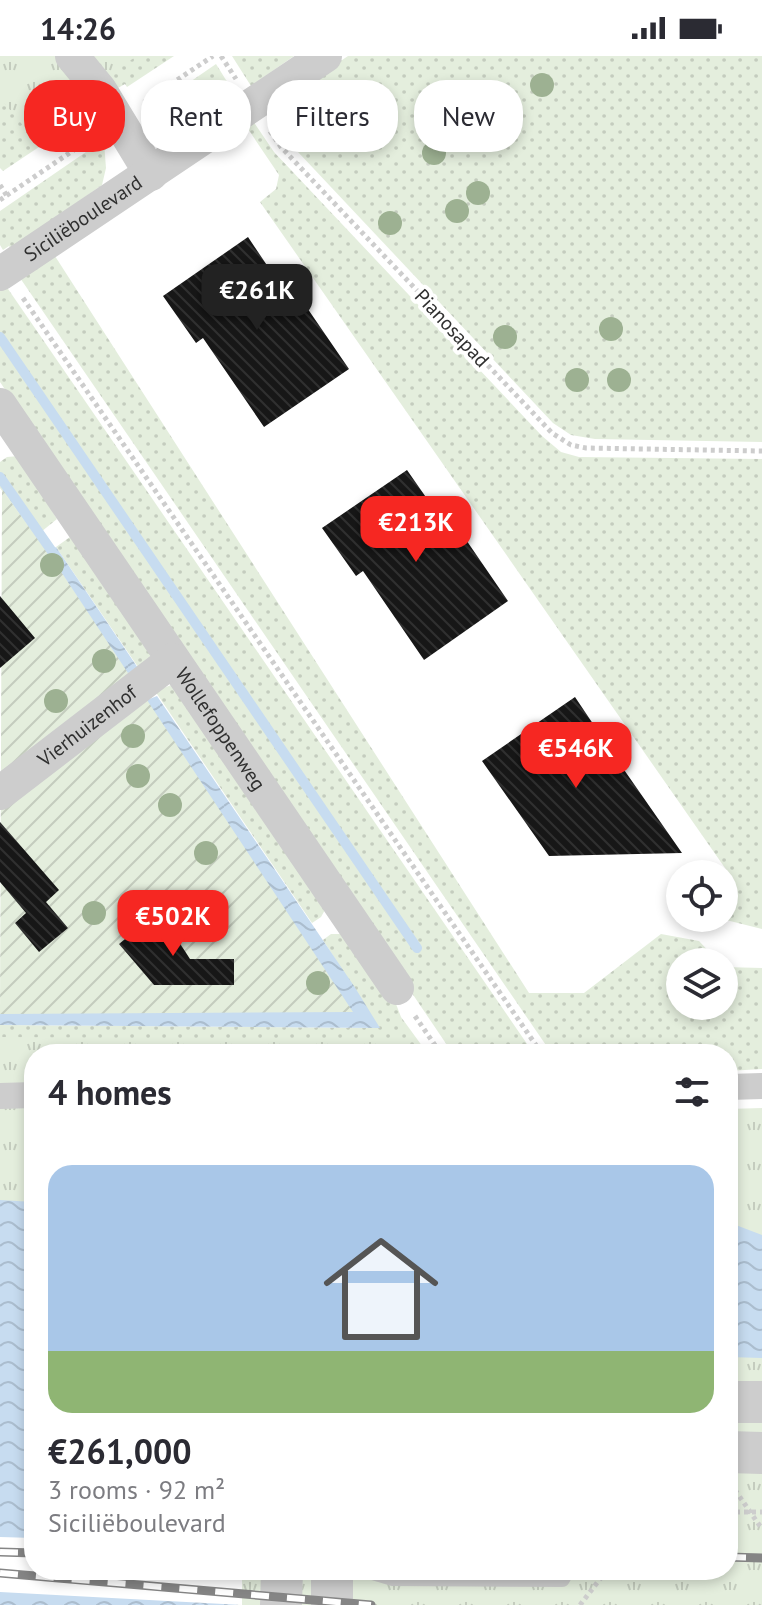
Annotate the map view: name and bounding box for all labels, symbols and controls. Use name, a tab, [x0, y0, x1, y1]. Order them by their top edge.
text: 14:26	[40, 9, 116, 48]
chip: Buy	[24, 80, 125, 152]
chip: Rent	[141, 80, 251, 152]
chip: Filters	[267, 80, 398, 152]
chip: New	[414, 80, 523, 152]
street label: Siciliëboulevard	[19, 169, 147, 267]
pin: €261K	[201, 264, 313, 332]
text: €261K	[219, 273, 295, 306]
street label: Pianosapad	[409, 283, 495, 373]
pin: €213K	[360, 496, 472, 564]
text: €213K	[378, 505, 454, 538]
street label: Wollefoppenweg	[170, 663, 272, 796]
street label: Vierhuizenhof	[32, 679, 143, 773]
pin: €546K	[520, 722, 632, 790]
text: €546K	[538, 731, 614, 764]
map controls	[666, 860, 738, 1020]
button: locate	[666, 860, 738, 932]
pin: €502K	[117, 890, 229, 958]
text: €502K	[135, 899, 211, 932]
button: layers	[666, 948, 738, 1020]
text: 4 homes	[48, 1070, 172, 1114]
icon: filters	[670, 1070, 714, 1114]
icon: home	[309, 1217, 453, 1361]
text: €261,000	[48, 1429, 192, 1473]
text: 3 rooms · 92 m²	[48, 1473, 225, 1506]
text: Siciliëboulevard	[48, 1506, 226, 1539]

